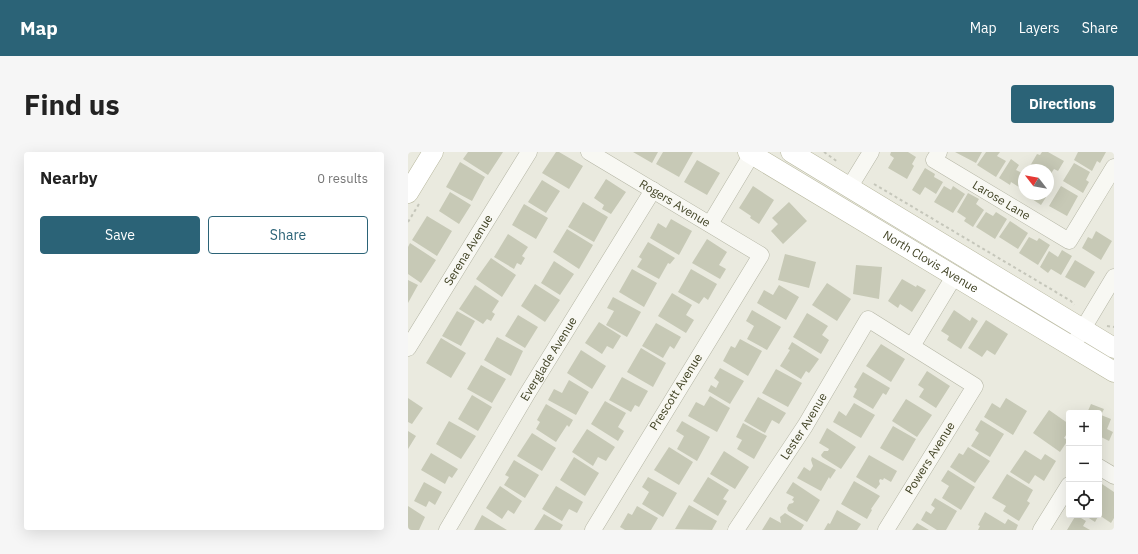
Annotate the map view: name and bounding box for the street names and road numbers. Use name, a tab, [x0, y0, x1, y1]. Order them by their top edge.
street label: Rogers Avenue	[637, 176, 714, 230]
street label: Larose Lane	[970, 177, 1034, 223]
street label: Serena Avenue	[440, 211, 496, 288]
street label: North Clovis Avenue	[880, 227, 982, 296]
street label: Everglade Avenue	[517, 314, 580, 403]
street label: Prescott Avenue	[646, 350, 705, 433]
street label: Lester Avenue	[777, 389, 830, 462]
street label: Powers Avenue	[901, 418, 958, 497]

